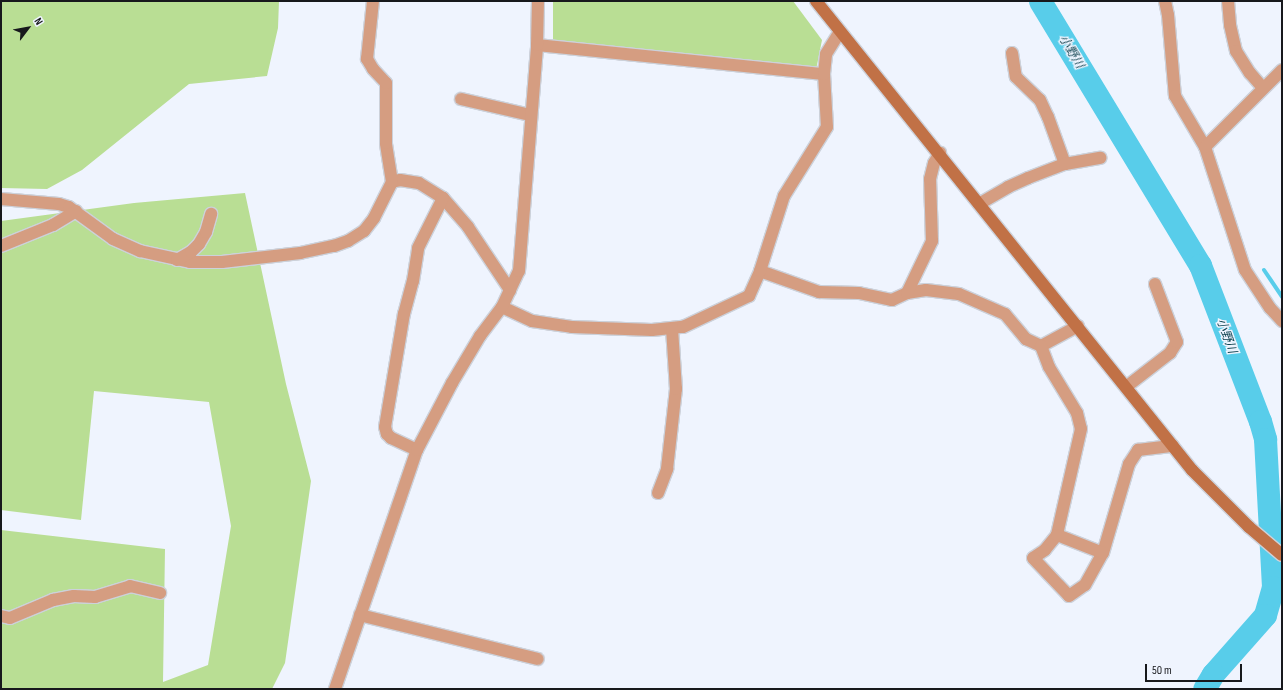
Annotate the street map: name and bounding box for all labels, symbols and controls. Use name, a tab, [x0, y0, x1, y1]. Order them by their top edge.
north arrow	[8, 8, 48, 48]
text: N	[32, 15, 46, 27]
water label: 小野川	[1056, 33, 1086, 71]
water label: 小野川	[1213, 317, 1239, 355]
scale bar	[1147, 656, 1244, 682]
text: 50 m	[1152, 663, 1172, 678]

